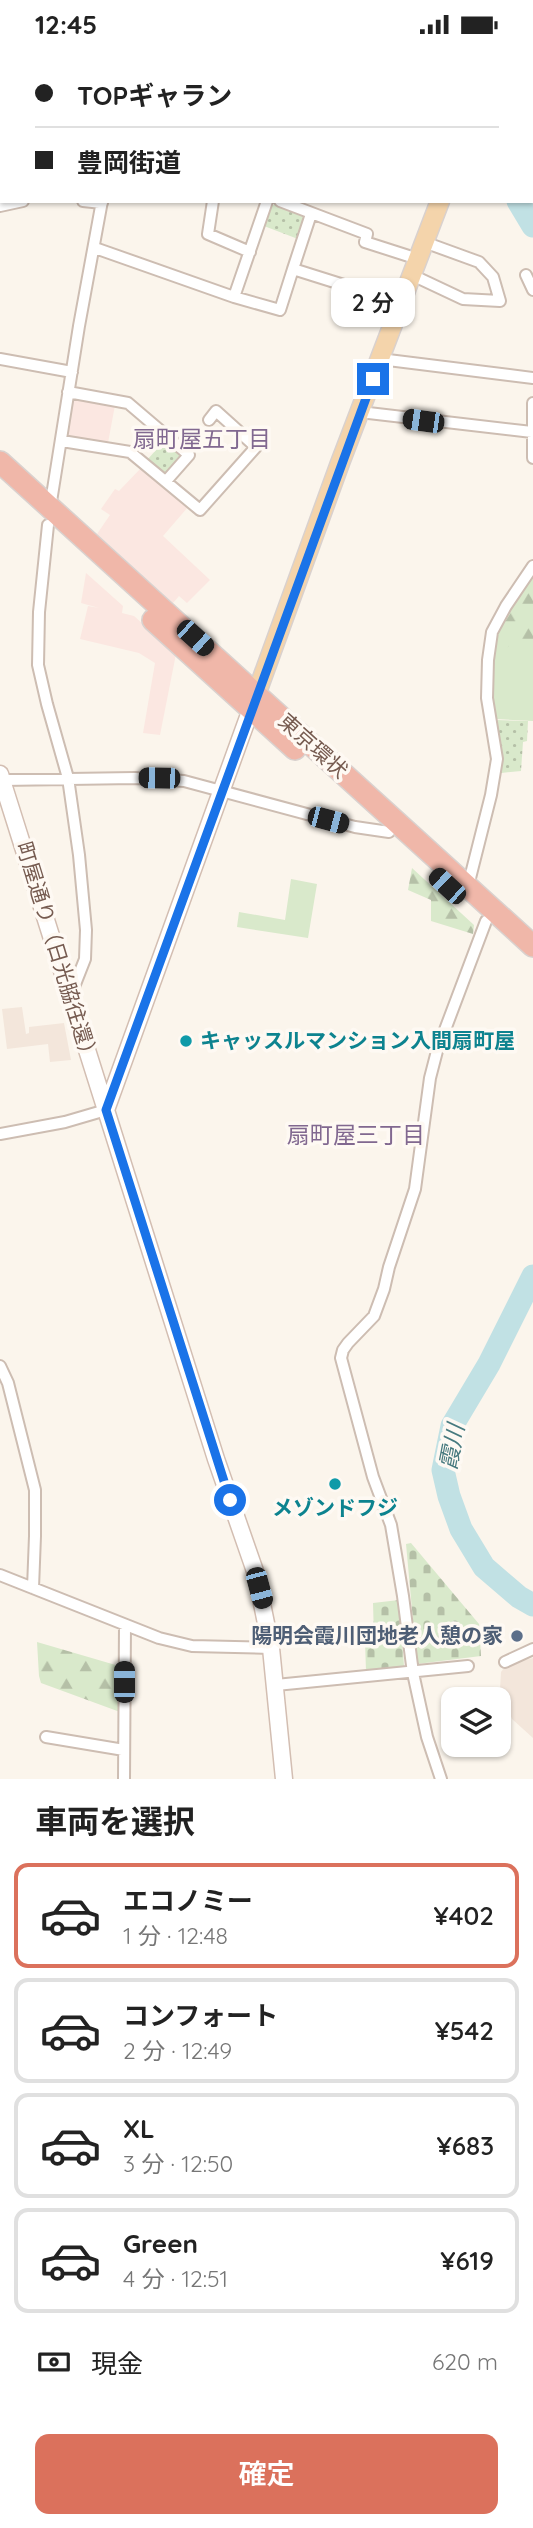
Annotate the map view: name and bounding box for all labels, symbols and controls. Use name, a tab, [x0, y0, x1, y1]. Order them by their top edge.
text: 12:45	[35, 8, 97, 41]
text: TOPギャラン	[77, 79, 232, 112]
text: 豊岡街道	[77, 146, 181, 179]
callout: 2 分	[331, 278, 415, 327]
text: 2 分	[352, 288, 394, 317]
route end	[357, 363, 389, 395]
car	[401, 408, 446, 434]
district label: 扇町屋五丁目	[133, 424, 271, 453]
car	[173, 616, 218, 660]
street label: 東京環状	[274, 707, 354, 783]
car	[138, 767, 181, 789]
car	[305, 804, 352, 836]
street label: 町屋通り（日光脇往還）	[12, 838, 104, 1067]
car	[425, 864, 470, 908]
place label: キャッスルマンション入間扇町屋	[200, 1027, 515, 1053]
marker: キャッスルマンション入間扇町屋	[178, 1033, 194, 1049]
district label: 扇町屋三丁目	[287, 1120, 425, 1149]
water label: 霞川	[433, 1419, 471, 1472]
marker: メゾンドフジ	[327, 1476, 343, 1492]
route start	[214, 1484, 246, 1516]
place label: メゾンドフジ	[272, 1494, 398, 1520]
car	[244, 1565, 275, 1611]
place label: 陽明会霞川団地老人憩の家	[251, 1622, 503, 1648]
marker: 陽明会霞川団地老人憩の家	[509, 1628, 525, 1644]
car	[114, 1661, 135, 1703]
map controls	[441, 1687, 511, 1757]
button: layers	[441, 1687, 511, 1757]
text: 車両を選択	[35, 1801, 195, 1841]
icon: car	[39, 1884, 102, 1947]
text: エコノミー	[123, 1884, 253, 1917]
text: ¥402	[434, 1899, 494, 1932]
text: 1 分 · 12:48	[123, 1921, 228, 1950]
icon: car	[39, 1999, 102, 2062]
text: コンフォート	[123, 1999, 278, 2032]
text: ¥542	[435, 2014, 494, 2047]
text: 2 分 · 12:49	[123, 2036, 232, 2065]
text: XL	[123, 2112, 155, 2145]
icon: car	[39, 2114, 102, 2177]
text: ¥683	[437, 2129, 494, 2162]
text: 3 分 · 12:50	[123, 2149, 233, 2178]
text: Green	[123, 2227, 198, 2260]
icon: car	[39, 2229, 102, 2292]
text: ¥619	[440, 2244, 494, 2277]
text: 4 分 · 12:51	[123, 2264, 228, 2293]
icon: cash	[35, 2343, 73, 2381]
text: 現金	[91, 2347, 143, 2380]
text: 620 m	[432, 2347, 498, 2376]
button: 確定	[35, 2434, 498, 2514]

